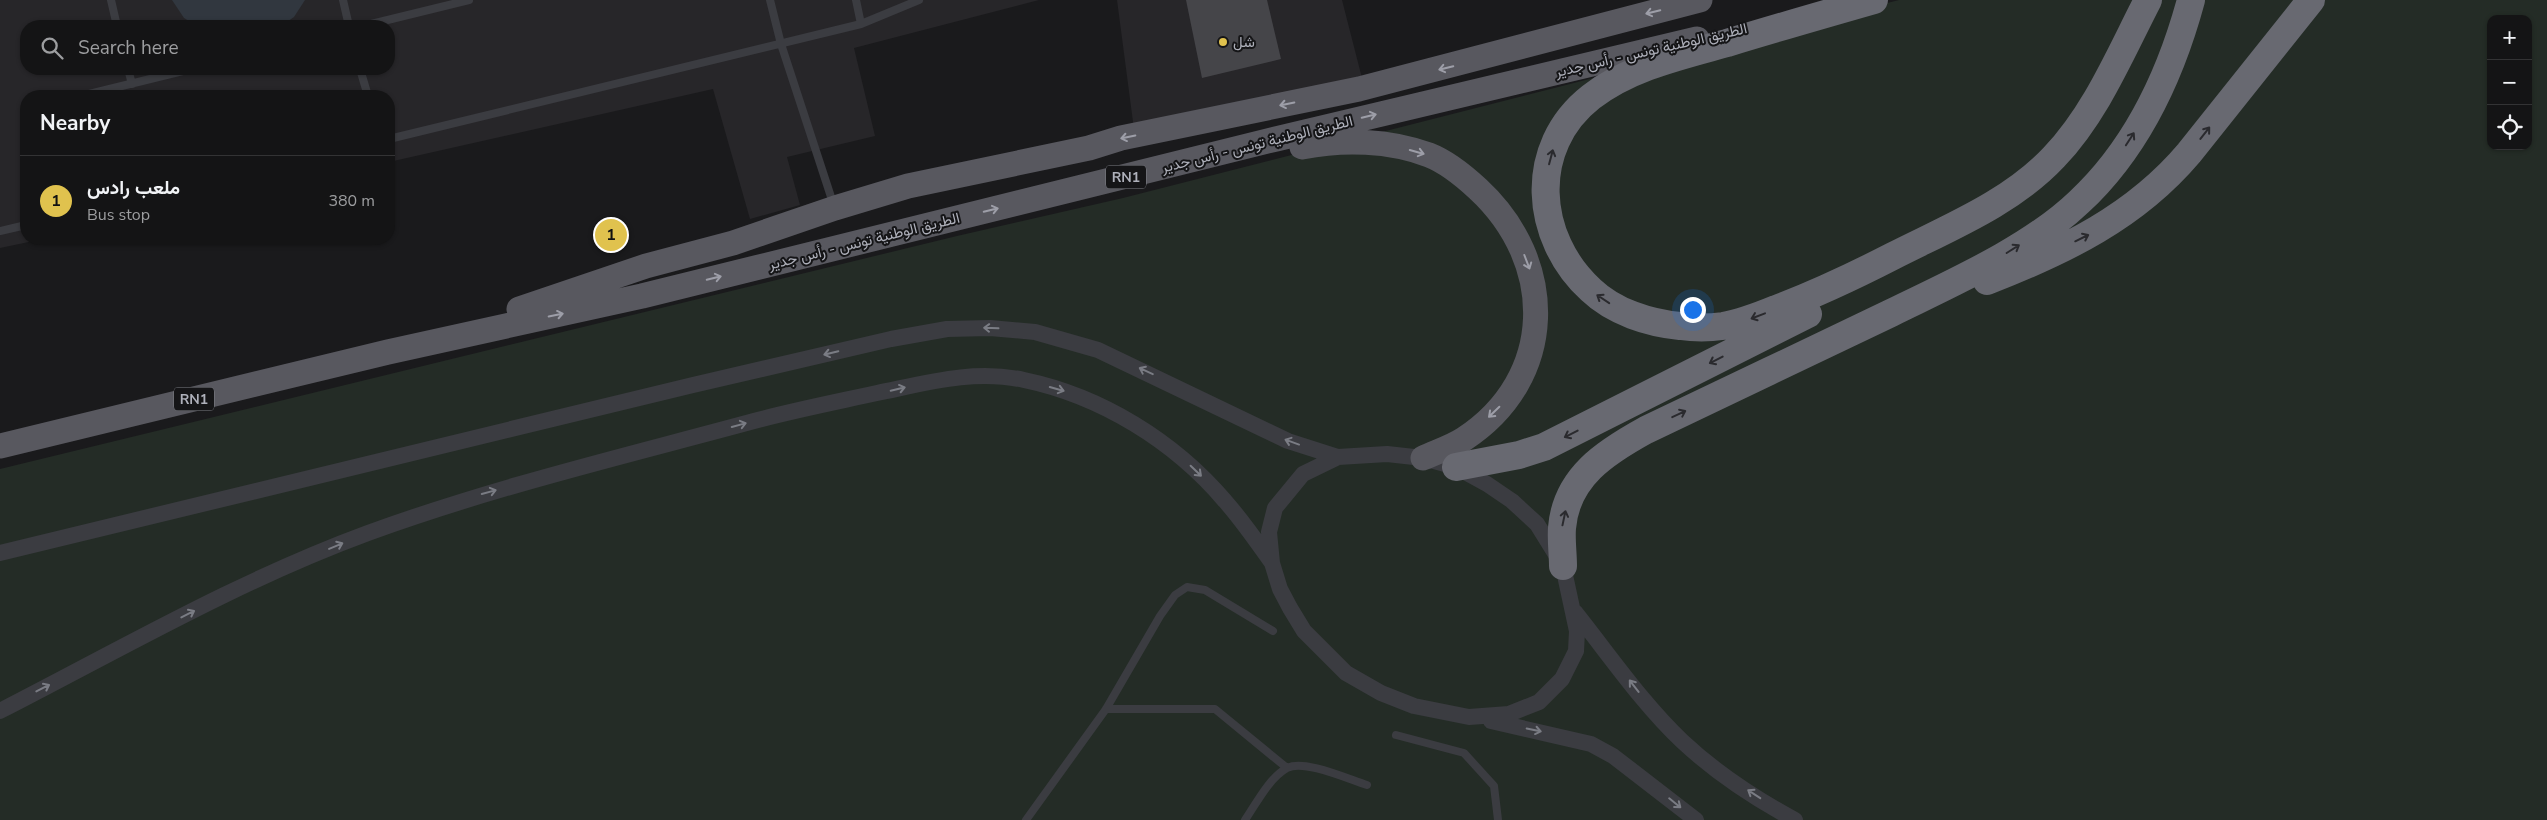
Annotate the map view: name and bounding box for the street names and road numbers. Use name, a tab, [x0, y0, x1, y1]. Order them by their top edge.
street label: الطريق الوطنية تونس - رأس جدير	[1552, 18, 1749, 82]
street label: الطريق الوطنية تونس - رأس جدير	[1158, 111, 1355, 178]
road number: RN1	[1106, 166, 1146, 188]
street label: الطريق الوطنية تونس - رأس جدير	[765, 208, 962, 275]
road number: RN1	[174, 388, 214, 410]

